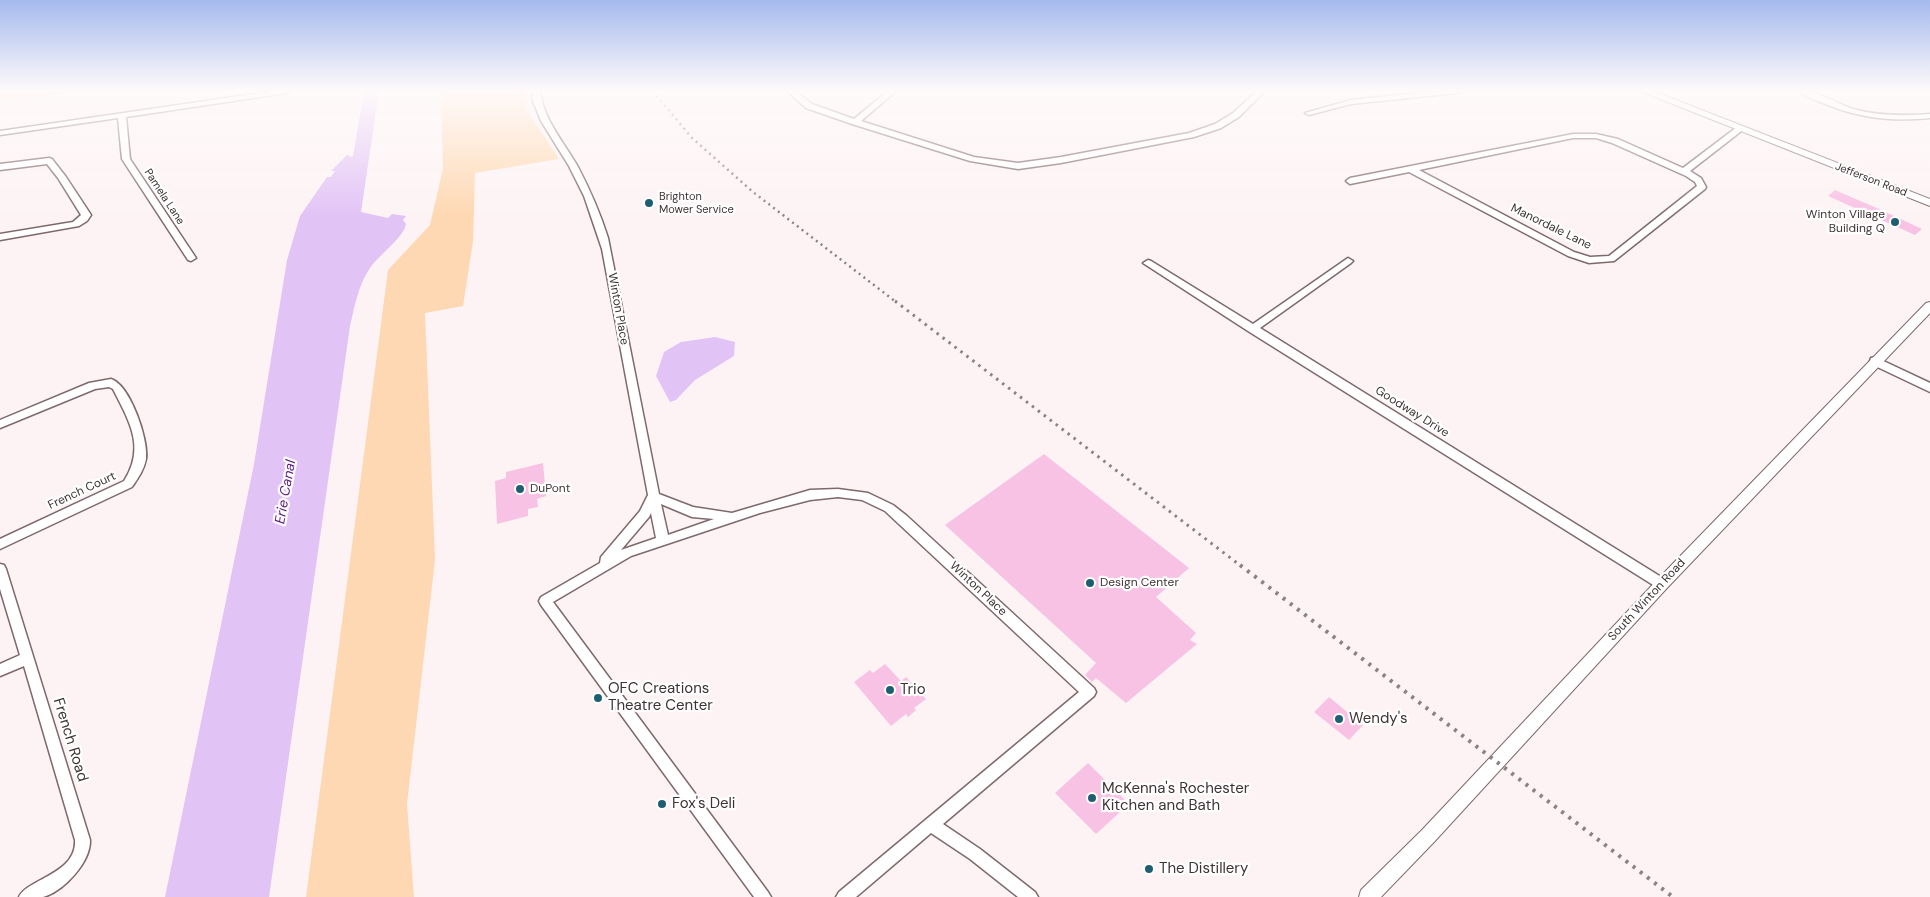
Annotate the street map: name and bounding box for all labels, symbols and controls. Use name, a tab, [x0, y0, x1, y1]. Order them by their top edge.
street label: Jefferson Road	[1833, 160, 1909, 200]
street label: Pamela Lane	[141, 167, 187, 227]
place label: Brighton Mower Service	[659, 190, 734, 216]
marker: Brighton Mower Service	[643, 197, 655, 209]
street label: Manordale Lane	[1508, 201, 1594, 253]
place label: Winton Village Building Q	[1806, 208, 1885, 236]
marker: Winton Village Building Q	[1889, 216, 1901, 228]
street label: Winton Place	[605, 272, 631, 346]
street label: Goodway Drive	[1372, 384, 1452, 440]
water label: Erie Canal	[272, 459, 300, 525]
street label: French Court	[46, 469, 118, 513]
place label: DuPont	[530, 482, 570, 496]
marker: DuPont	[514, 483, 526, 495]
street label: South Winton Road	[1605, 556, 1689, 644]
street label: Winton Place	[946, 559, 1010, 619]
place label: Design Center	[1100, 576, 1179, 590]
marker: Design Center	[1084, 577, 1096, 589]
place label: OFC Creations Theatre Center	[608, 680, 713, 715]
place label: Trio	[900, 681, 926, 699]
marker: Trio	[884, 684, 896, 696]
marker: OFC Creations Theatre Center	[592, 692, 604, 704]
street label: French Road	[49, 696, 91, 784]
place label: Wendy's	[1349, 710, 1408, 728]
marker: Wendy's	[1333, 713, 1345, 725]
place label: McKenna's Rochester Kitchen and Bath	[1102, 780, 1249, 815]
marker: McKenna's Rochester Kitchen and Bath	[1086, 792, 1098, 804]
place label: Fox's Deli	[672, 795, 735, 813]
marker: Fox's Deli	[656, 798, 668, 810]
place label: The Distillery	[1159, 860, 1248, 878]
marker: The Distillery	[1143, 863, 1155, 875]

